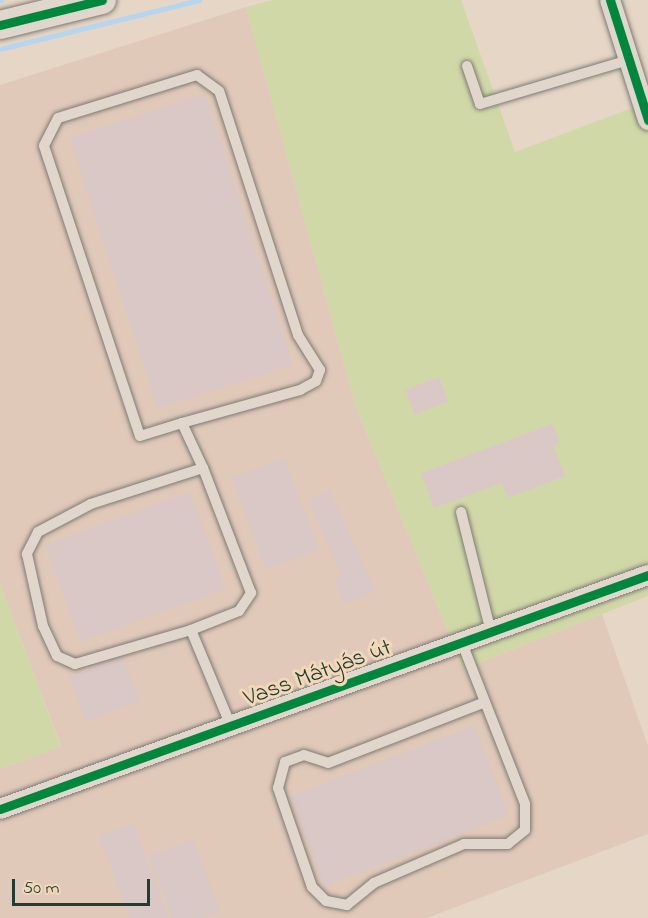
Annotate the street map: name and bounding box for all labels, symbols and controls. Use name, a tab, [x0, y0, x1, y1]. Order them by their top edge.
street label: Vass Mátyás út	[240, 634, 396, 714]
scale bar	[15, 867, 153, 905]
text: 50 m	[23, 876, 60, 902]

